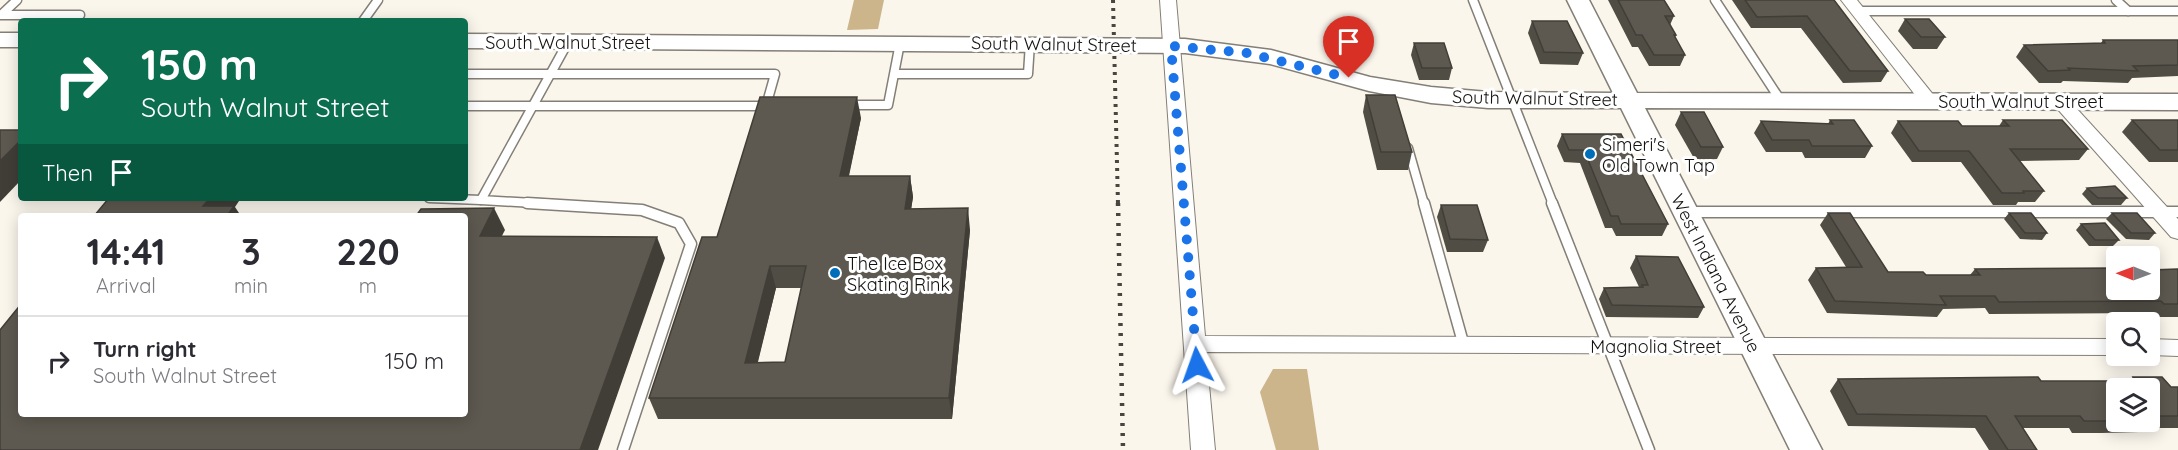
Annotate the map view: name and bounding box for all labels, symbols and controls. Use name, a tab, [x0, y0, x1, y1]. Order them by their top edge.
pin	[1323, 16, 1374, 78]
icon: arrive	[1332, 25, 1365, 58]
street label: South Walnut Street	[485, 31, 651, 54]
street label: South Walnut Street	[971, 31, 1137, 57]
text: 150 m	[141, 38, 258, 91]
icon: right	[42, 42, 120, 120]
street label: South Walnut Street	[1452, 85, 1618, 111]
text: South Walnut Street	[141, 90, 389, 124]
street label: South Walnut Street	[1938, 90, 2104, 113]
place label: Simeri's Old Town Tap	[1602, 133, 1715, 177]
marker: Simeri's Old Town Tap	[1583, 147, 1597, 161]
icon: arrive	[105, 156, 138, 189]
text: Then	[42, 159, 93, 187]
street label: West Indiana Avenue	[1666, 190, 1766, 356]
text: 14:41	[86, 229, 166, 274]
text: 3	[241, 229, 261, 274]
text: 220	[336, 229, 400, 274]
north arrow	[2106, 246, 2160, 300]
map controls	[2106, 246, 2160, 432]
place label: The Ice Box Skating Rink	[847, 252, 950, 296]
marker: The Ice Box Skating Rink	[828, 266, 842, 280]
text: Arrival	[96, 273, 156, 298]
text: min	[234, 273, 268, 298]
text: m	[359, 273, 377, 298]
button: search	[2106, 312, 2160, 366]
position arrow	[1165, 333, 1229, 397]
text: Turn right	[93, 335, 197, 363]
street label: Magnolia Street	[1590, 335, 1722, 358]
icon: right	[42, 345, 75, 378]
text: 150 m	[385, 347, 444, 375]
text: South Walnut Street	[93, 363, 277, 388]
button: layers	[2106, 378, 2160, 432]

